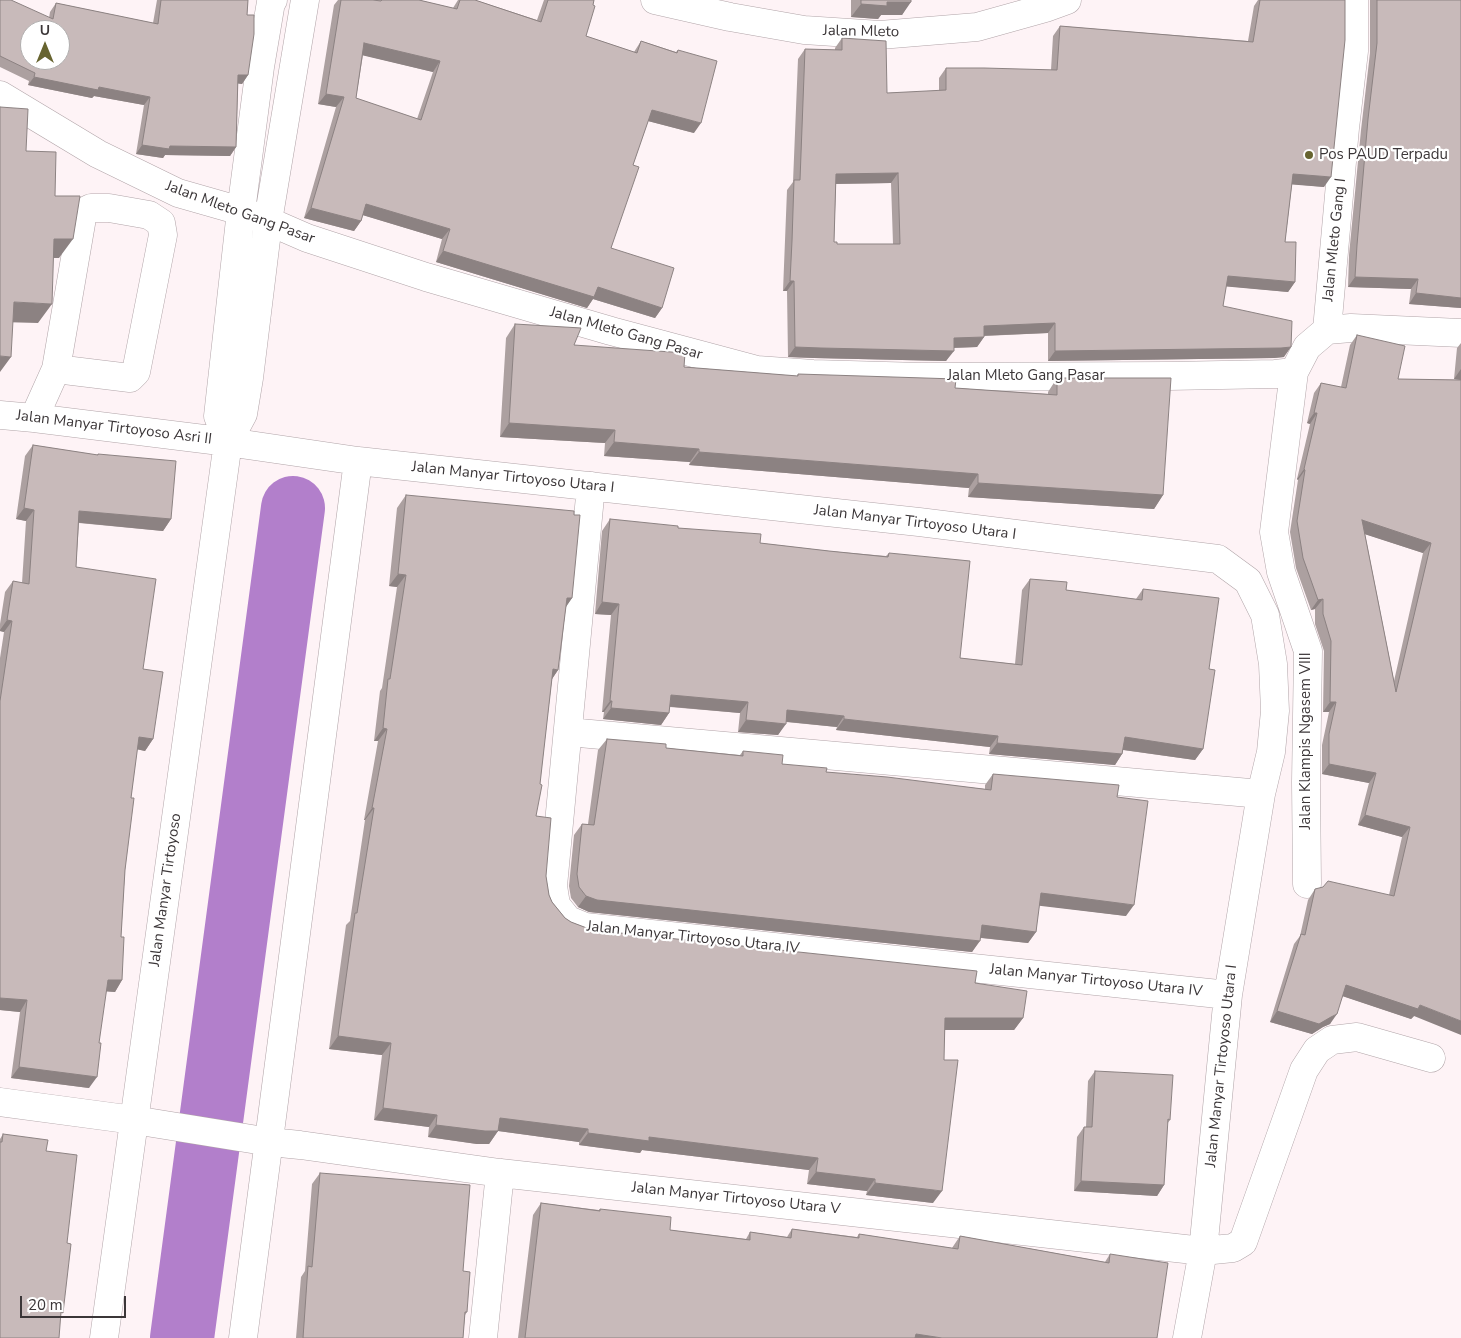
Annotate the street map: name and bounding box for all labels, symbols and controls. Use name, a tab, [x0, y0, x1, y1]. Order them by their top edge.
north arrow	[20, 20, 70, 70]
text: U	[40, 21, 50, 40]
street label: Jalan Mleto	[823, 22, 899, 42]
place label: Pos PAUD Terpadu	[1319, 146, 1448, 164]
marker: Pos PAUD Terpadu	[1303, 149, 1315, 161]
street label: Jalan Mleto Gang I	[1320, 177, 1350, 303]
street label: Jalan Mleto Gang Pasar	[163, 178, 317, 248]
street label: Jalan Mleto Gang Pasar	[548, 304, 704, 364]
street label: Jalan Mleto Gang Pasar	[947, 367, 1105, 385]
street label: Jalan Manyar Tirtoyoso Asri II	[15, 407, 213, 449]
street label: Jalan Manyar Tirtoyoso Utara I	[411, 458, 615, 498]
street label: Jalan Manyar Tirtoyoso Utara I	[813, 502, 1017, 544]
street label: Jalan Klampis Ngasem VIII	[1297, 652, 1315, 830]
street label: Jalan Manyar Tirtoyoso	[146, 812, 186, 968]
street label: Jalan Manyar Tirtoyoso Utara IV	[586, 918, 800, 958]
street label: Jalan Manyar Tirtoyoso Utara IV	[989, 961, 1203, 1001]
street label: Jalan Manyar Tirtoyoso Utara I	[1202, 964, 1242, 1168]
street label: Jalan Manyar Tirtoyoso Utara V	[631, 1179, 841, 1219]
scale bar	[22, 1286, 129, 1318]
text: 20 m	[28, 1295, 63, 1315]

